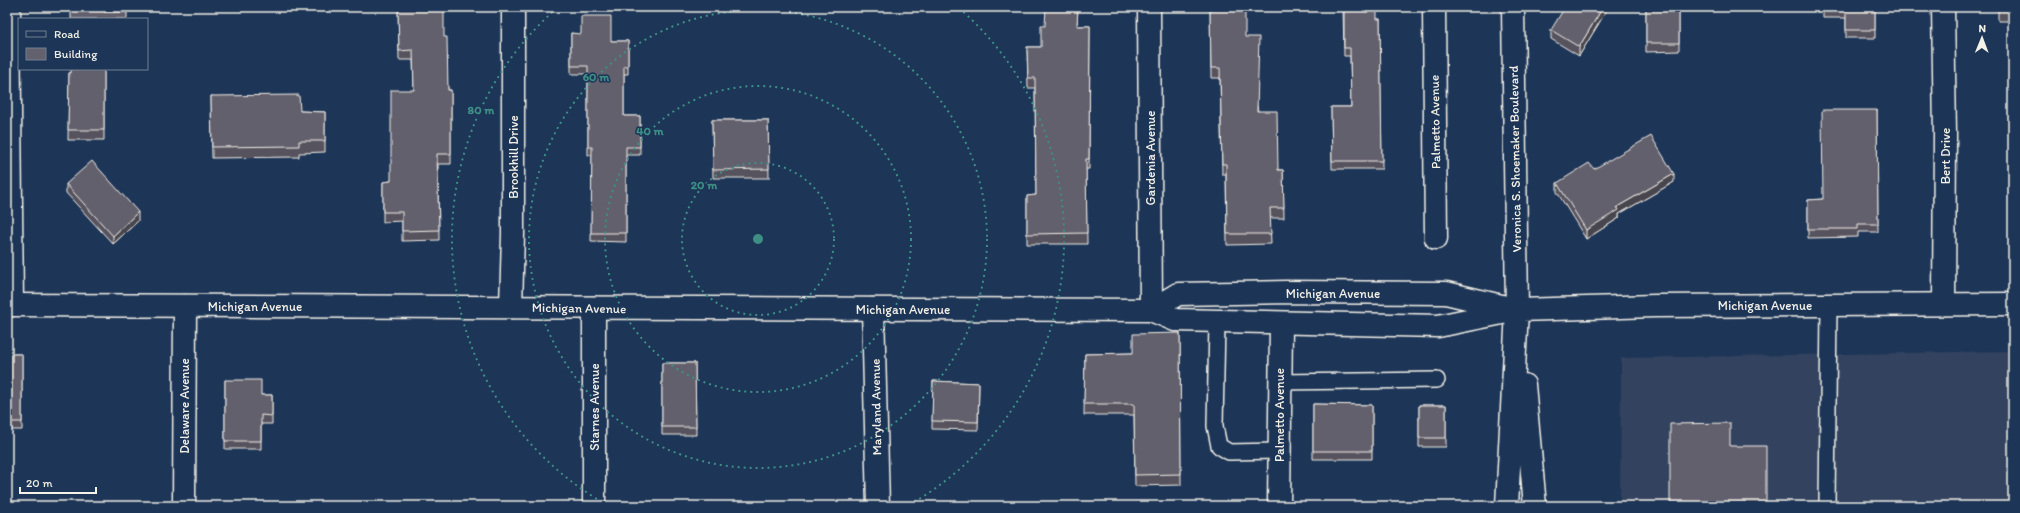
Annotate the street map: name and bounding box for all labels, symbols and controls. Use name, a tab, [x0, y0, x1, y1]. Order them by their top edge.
legend	[18, 18, 148, 70]
north arrow	[1962, 18, 2002, 58]
text: N	[1978, 22, 1986, 35]
text: Road	[54, 27, 80, 41]
text: Building	[54, 47, 98, 61]
street label: Veronica S. Shoemaker Boulevard	[1506, 66, 1524, 252]
text: 60 m	[583, 70, 610, 84]
street label: Palmetto Avenue	[1427, 75, 1443, 169]
text: 80 m	[468, 103, 495, 117]
street label: Gardenia Avenue	[1143, 110, 1158, 206]
street label: Brookhill Drive	[506, 115, 521, 199]
text: 40 m	[636, 124, 665, 138]
street label: Bert Drive	[1938, 128, 1953, 184]
text: 20 m	[691, 178, 718, 192]
centre of rings	[751, 232, 765, 246]
street label: Michigan Avenue	[1286, 286, 1380, 301]
street label: Michigan Avenue	[1718, 298, 1812, 313]
street label: Michigan Avenue	[208, 299, 302, 314]
street label: Michigan Avenue	[532, 300, 626, 316]
street label: Michigan Avenue	[856, 302, 950, 317]
street label: Delaware Avenue	[177, 358, 192, 454]
street label: Maryland Avenue	[868, 358, 884, 456]
street label: Starnes Avenue	[587, 363, 602, 451]
street label: Palmetto Avenue	[1272, 368, 1287, 462]
scale bar	[20, 469, 96, 495]
text: 20 m	[26, 476, 53, 490]

